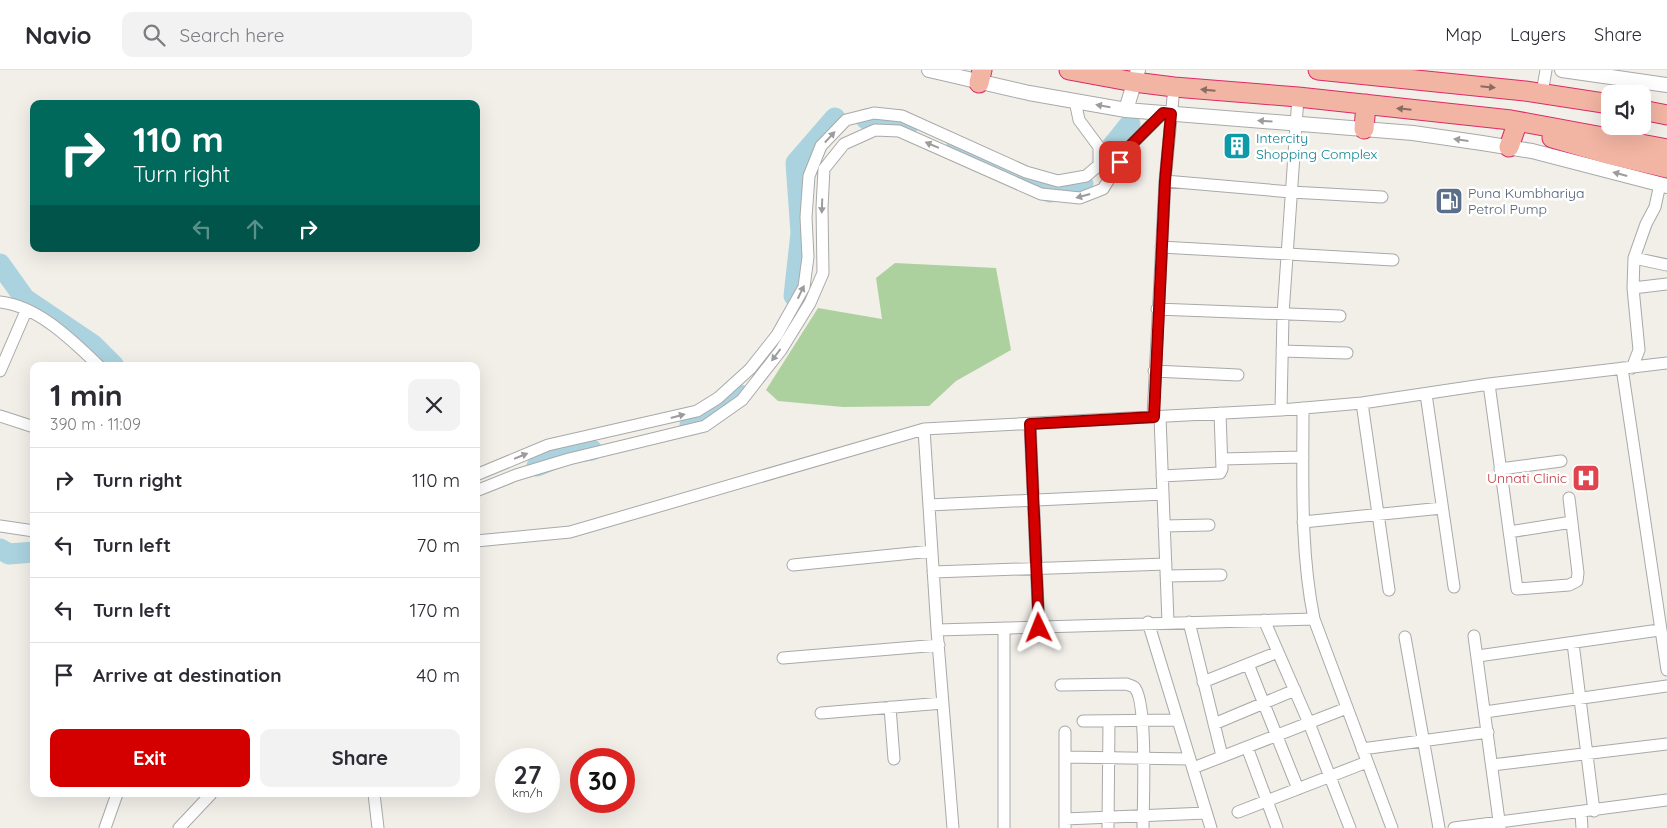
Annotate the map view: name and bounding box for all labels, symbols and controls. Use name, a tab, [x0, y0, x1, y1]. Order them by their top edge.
search box	[122, 12, 472, 57]
text: Navio	[25, 20, 92, 50]
icon: search	[140, 21, 168, 49]
text: Search here	[180, 23, 284, 47]
text: Map	[1445, 23, 1482, 46]
text: Layers	[1510, 23, 1566, 46]
text: Share	[1594, 23, 1642, 46]
one-way arrow	[1480, 83, 1496, 91]
one-way arrow	[1200, 85, 1216, 93]
map controls	[1601, 85, 1651, 135]
button: sound	[1601, 85, 1651, 135]
one-way arrow	[1094, 101, 1110, 109]
one-way arrow	[1396, 105, 1412, 113]
text: 110 m	[133, 117, 224, 161]
one-way arrow	[1256, 117, 1272, 125]
icon: right	[50, 120, 115, 185]
place label: Intercity Shopping Complex	[1256, 129, 1378, 163]
one-way arrow	[824, 131, 836, 143]
building icon: Intercity Shopping Complex	[1222, 131, 1252, 161]
one-way arrow	[1453, 135, 1469, 143]
one-way arrow	[925, 141, 939, 149]
pin	[1099, 141, 1141, 183]
icon: arrive	[1106, 148, 1134, 176]
text: Turn right	[133, 160, 230, 188]
one-way arrow	[1612, 169, 1627, 177]
place label: Puna Kumbhariya Petrol Pump	[1468, 184, 1584, 218]
fuel station icon: Puna Kumbhariya Petrol Pump	[1434, 186, 1464, 216]
one-way arrow	[1076, 192, 1091, 200]
one-way arrow	[818, 198, 826, 214]
icon: left	[188, 215, 216, 243]
icon: ahead	[241, 215, 269, 243]
icon: right	[294, 215, 322, 243]
one-way arrow	[797, 285, 805, 299]
one-way arrow	[771, 349, 782, 362]
text: 1 min	[50, 376, 123, 414]
button: close	[408, 379, 460, 431]
one-way arrow	[671, 412, 686, 420]
text: 390 m · 11:09	[50, 414, 141, 434]
one-way arrow	[514, 452, 529, 460]
hospital icon: Unnati Clinic	[1571, 463, 1601, 493]
icon: right	[50, 466, 78, 494]
text: Turn right	[93, 468, 182, 492]
text: 110 m	[412, 468, 460, 492]
place label: Unnati Clinic	[1487, 469, 1567, 487]
icon: left	[50, 531, 78, 559]
text: Turn left	[93, 533, 171, 557]
text: 70 m	[416, 533, 460, 557]
icon: left	[50, 596, 78, 624]
text: Turn left	[93, 598, 171, 622]
text: 170 m	[409, 598, 460, 622]
position arrow	[1012, 601, 1064, 653]
icon: arrive	[50, 661, 78, 689]
text: Arrive at destination	[93, 663, 282, 687]
text: 40 m	[416, 663, 460, 687]
button: Exit	[50, 729, 250, 787]
button: Share	[260, 729, 460, 787]
speed limit sign: 30	[570, 748, 635, 813]
text: 27	[514, 759, 541, 790]
text: km/h	[512, 785, 543, 800]

